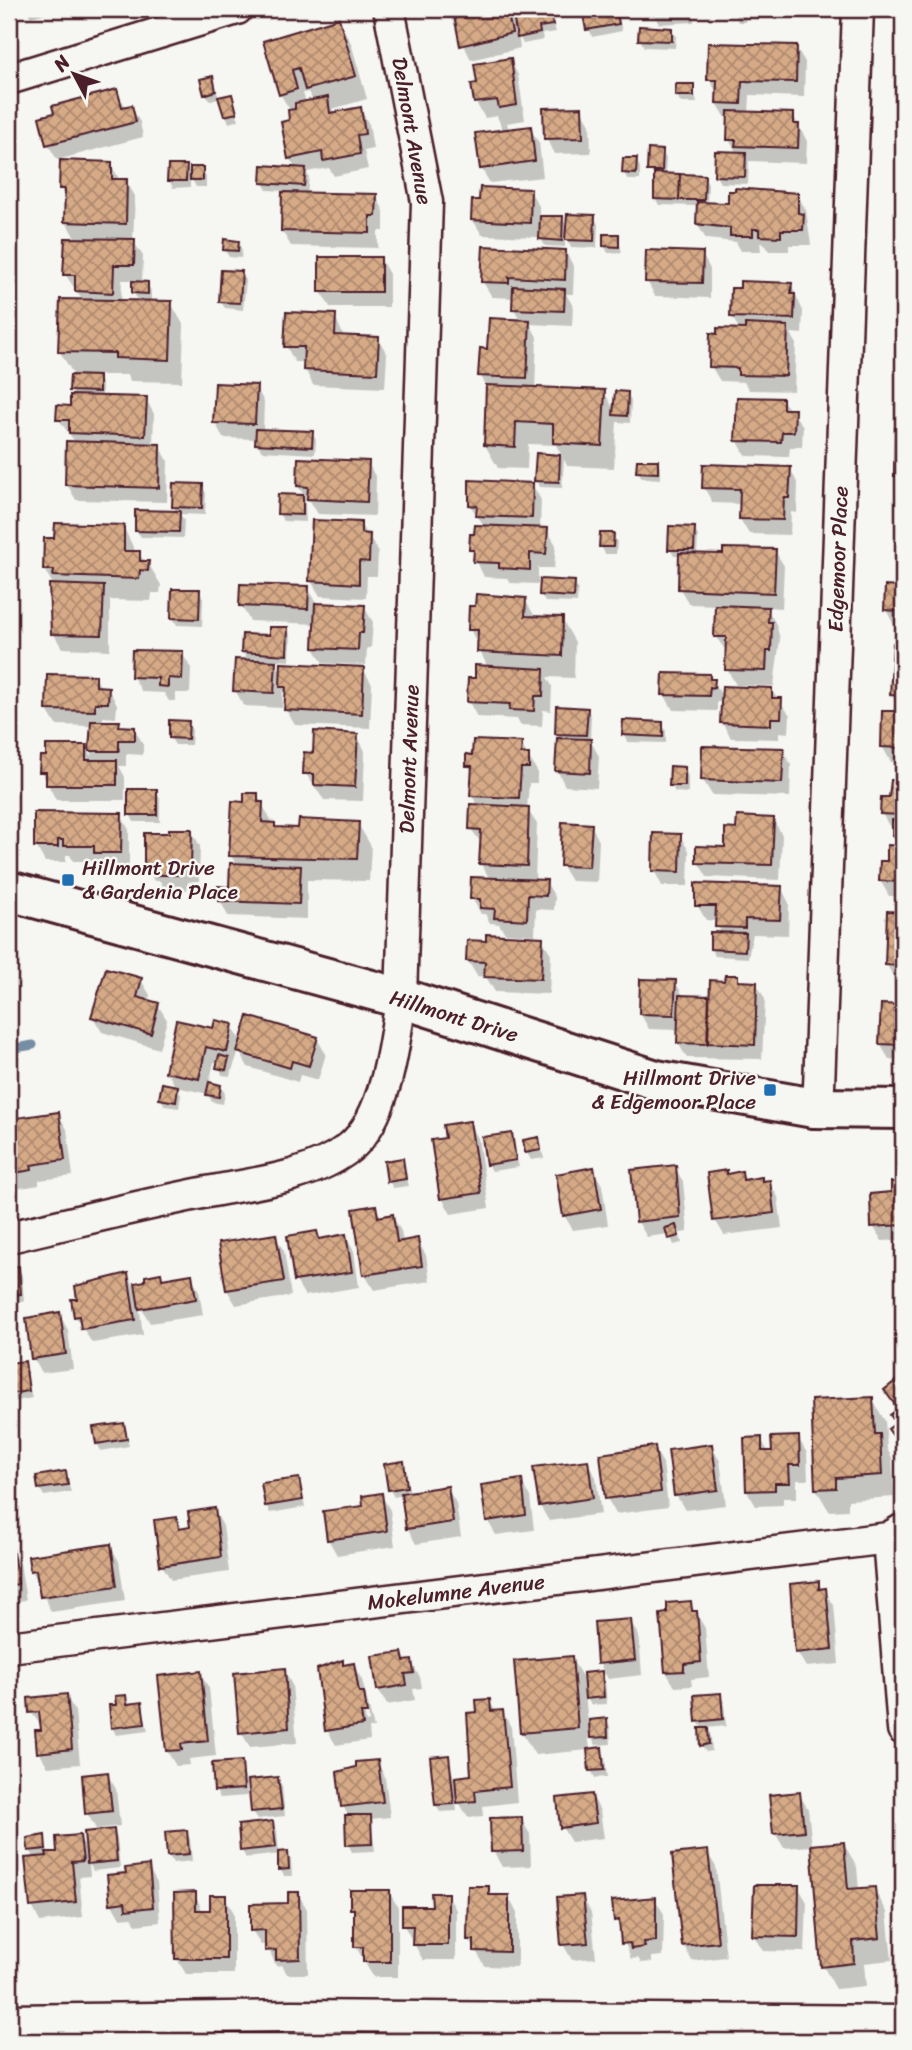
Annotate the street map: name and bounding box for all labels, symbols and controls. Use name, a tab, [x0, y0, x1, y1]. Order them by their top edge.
north arrow	[38, 38, 108, 108]
text: N	[44, 47, 79, 80]
street label: Delmont Avenue	[380, 54, 444, 208]
street label: Edgemoor Place	[816, 485, 860, 633]
street label: Delmont Avenue	[387, 684, 431, 834]
place label: Hillmont Drive & Gardenia Place	[82, 849, 238, 911]
marker: Hillmont Drive & Gardenia Place	[60, 872, 76, 888]
street label: Hillmont Drive	[385, 978, 523, 1054]
place label: Hillmont Drive & Edgemoor Place	[591, 1059, 756, 1121]
marker: Hillmont Drive & Edgemoor Place	[762, 1082, 778, 1098]
street label: Mokelumne Avenue	[365, 1562, 547, 1622]

